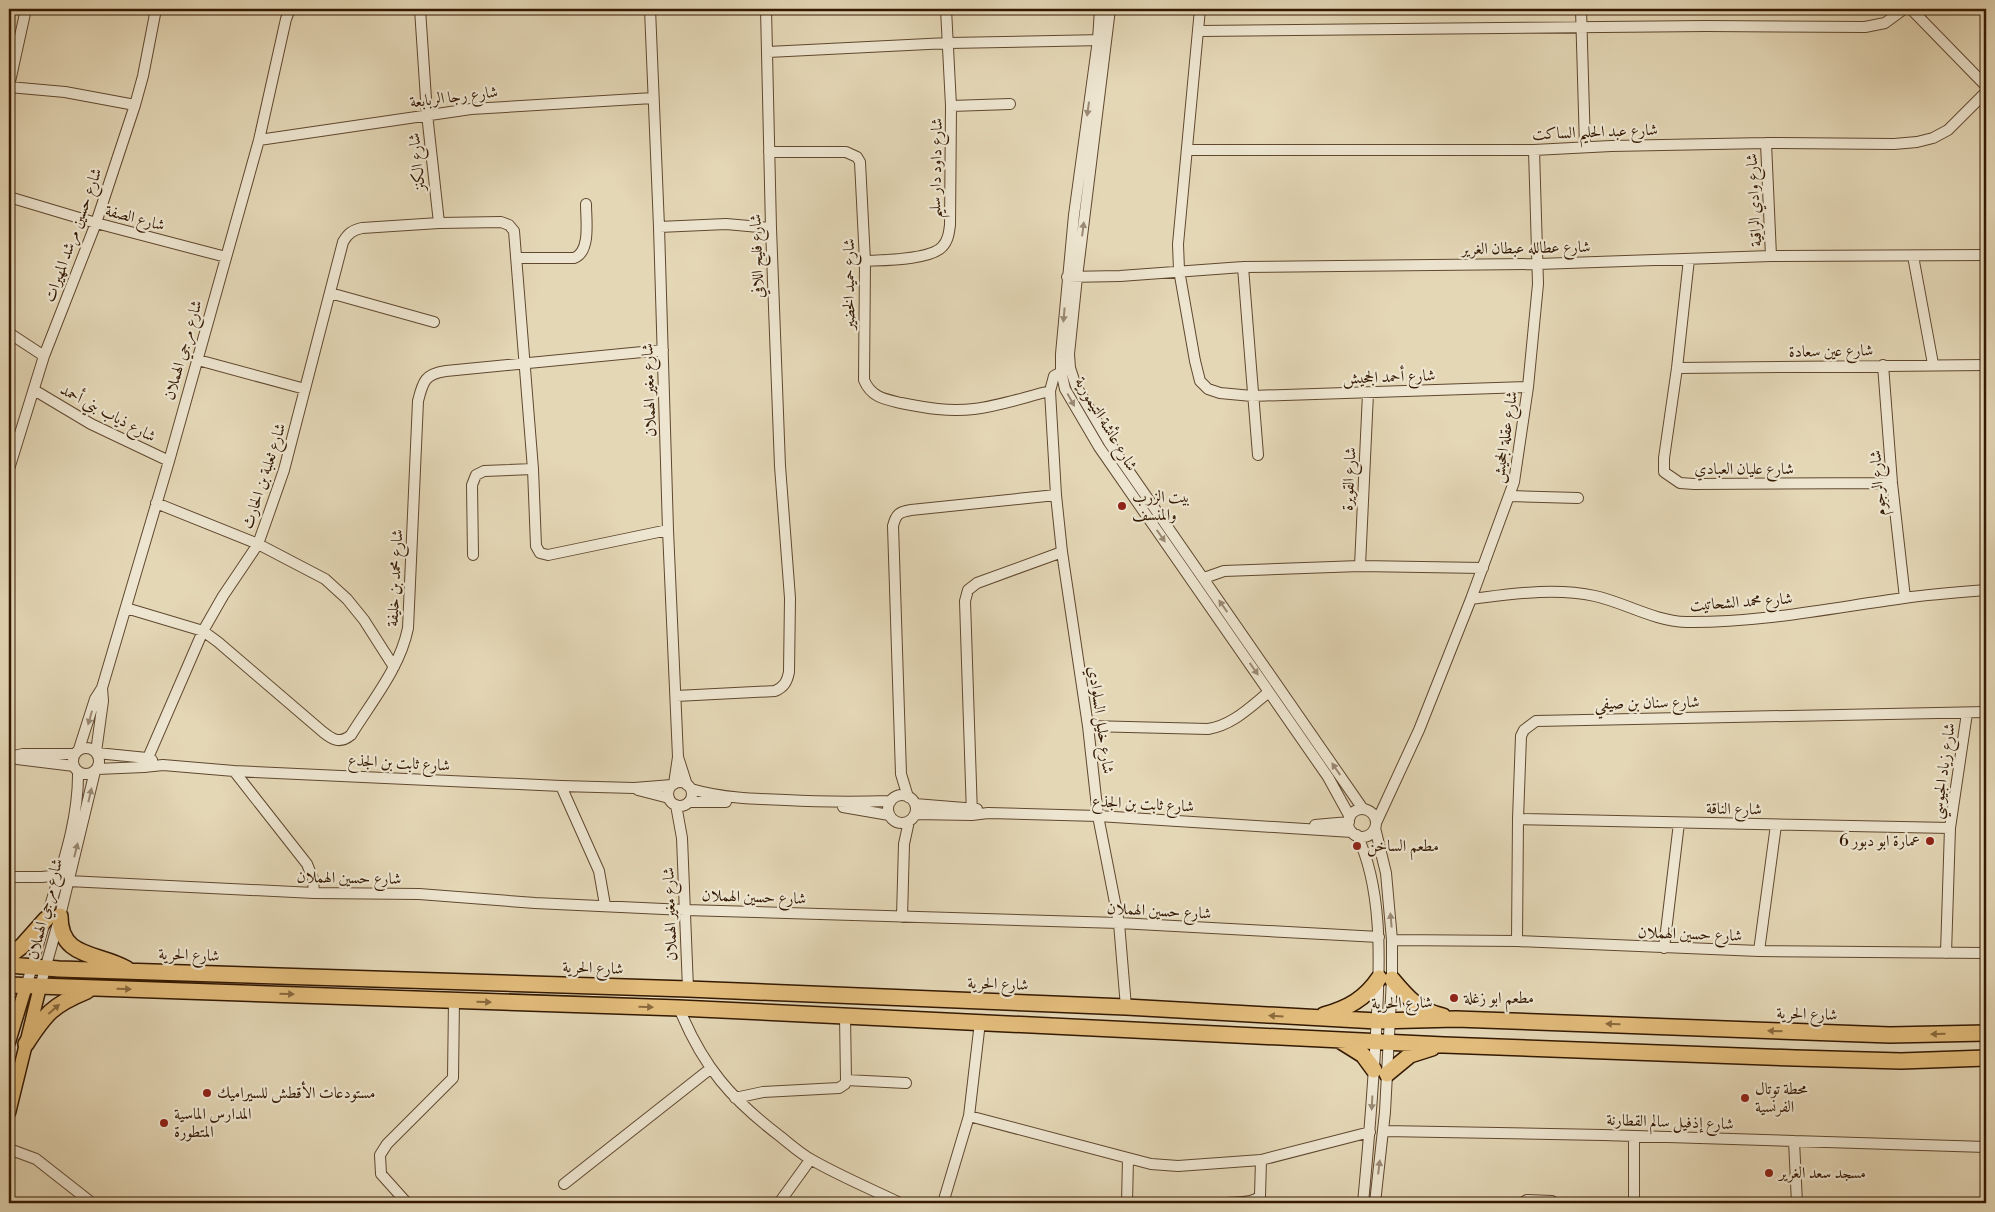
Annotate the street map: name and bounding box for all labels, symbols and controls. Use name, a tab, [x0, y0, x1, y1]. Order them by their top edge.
street label: شارع رجا الربابعة	[409, 82, 500, 115]
one-way arrow	[1084, 102, 1092, 118]
street label: شارع داود دار سليم	[925, 118, 953, 218]
street label: شارع عبد الحليم الساكت	[1532, 120, 1659, 150]
street label: شارع الكنز	[404, 132, 433, 194]
street label: شارع وادي الراقية	[1742, 153, 1769, 247]
street label: شارع حسين مرشد المهيرات	[39, 165, 109, 306]
street label: شارع الصفة	[102, 200, 167, 238]
street label: شارع فليح اللافي	[746, 213, 772, 299]
one-way arrow	[1079, 220, 1087, 236]
street label: شارع عطالله عبطان الغرير	[1459, 237, 1591, 262]
street label: شارع حميد الخضير	[839, 238, 862, 332]
street label: شارع مرجي الهملان	[159, 298, 210, 403]
one-way arrow	[1060, 308, 1068, 324]
street label: شارع عين سعادة	[1789, 340, 1873, 365]
street label: شارع مغير الهملان	[637, 343, 664, 437]
street label: شارع أحمد الجحيش	[1342, 363, 1436, 392]
street label: شارع عائشة التيمورية	[1068, 373, 1142, 476]
street label: شارع ذياب بني أحمد	[55, 378, 160, 450]
street label: شارع عقلة الجحيش	[1488, 390, 1525, 485]
one-way arrow	[1067, 394, 1076, 407]
street label: شارع ثعلبة بن الحارث	[237, 421, 293, 532]
street label: شارع القويرة	[1337, 447, 1364, 512]
street label: شارع الرجوم	[1865, 449, 1895, 517]
street label: شارع عليان العبادي	[1694, 459, 1794, 482]
place label: بيت الزرب والمنسف	[1132, 487, 1190, 525]
marker: بيت الزرب والمنسف	[1116, 500, 1128, 512]
street label: شارع محمد بن خليفة	[382, 529, 411, 627]
one-way arrow	[1156, 529, 1166, 543]
street label: شارع محمد الشحاتيت	[1689, 588, 1793, 619]
one-way arrow	[1218, 599, 1228, 613]
one-way arrow	[1249, 663, 1259, 676]
street label: شارع خليل السلوادي	[1081, 665, 1118, 776]
street label: شارع سنان بن صيفي	[1594, 692, 1700, 719]
one-way arrow	[85, 711, 93, 726]
street label: شارع زياد الجيوسي	[1926, 722, 1965, 821]
street label: شارع ثابت بن الجذع	[347, 750, 451, 779]
one-way arrow	[1331, 762, 1341, 775]
one-way arrow	[86, 787, 94, 802]
street label: شارع ثابت بن الجذع	[1091, 791, 1195, 820]
street label: شارع الناقة	[1706, 799, 1762, 822]
place label: عمارة ابو دبور 6	[1839, 831, 1920, 851]
marker: عمارة ابو دبور 6	[1924, 835, 1936, 847]
place label: مطعم الساخن	[1367, 836, 1439, 861]
marker: مطعم الساخن	[1351, 840, 1363, 852]
one-way arrow	[72, 842, 80, 857]
street label: شارع مرجي الهملان	[23, 856, 70, 962]
street label: شارع حسين الهملان	[296, 867, 401, 892]
street label: شارع مغير الهملان	[658, 867, 685, 961]
street label: شارع حسين الهملان	[701, 885, 807, 912]
street label: شارع حسين الهملان	[1106, 898, 1212, 927]
one-way arrow	[1386, 912, 1394, 928]
street label: شارع حسين الهملان	[1637, 922, 1743, 949]
street label: شارع الحرية	[158, 944, 220, 969]
street label: شارع الحرية	[562, 957, 624, 982]
street label: شارع الحرية	[967, 973, 1029, 998]
one-way arrow	[116, 985, 132, 993]
place label: مطعم ابو زغلة	[1463, 988, 1534, 1013]
one-way arrow	[279, 990, 295, 998]
street label: شارع الحرية	[1371, 992, 1433, 1017]
marker: مطعم ابو زغلة	[1448, 992, 1460, 1004]
one-way arrow	[476, 998, 492, 1006]
one-way arrow	[47, 1003, 59, 1015]
street label: شارع الحرية	[1776, 1003, 1838, 1028]
one-way arrow	[639, 1004, 655, 1012]
one-way arrow	[1267, 1011, 1283, 1019]
one-way arrow	[1605, 1019, 1621, 1027]
one-way arrow	[1767, 1026, 1783, 1034]
one-way arrow	[1929, 1031, 1945, 1039]
place label: محطة توتال الفرنسية	[1755, 1079, 1808, 1117]
place label: مستودعات الأقطش للسيراميك	[217, 1081, 375, 1103]
marker: مستودعات الأقطش للسيراميك	[201, 1087, 213, 1099]
marker: محطة توتال الفرنسية	[1739, 1092, 1751, 1104]
one-way arrow	[1367, 1096, 1375, 1112]
place label: المدارس الماسية المتطورة	[174, 1104, 252, 1142]
street label: شارع إذفيل سالم القطارنة	[1606, 1110, 1734, 1138]
marker: المدارس الماسية المتطورة	[158, 1117, 170, 1129]
one-way arrow	[1375, 1159, 1383, 1175]
place label: مسجد سعد الغرير	[1777, 1163, 1866, 1183]
marker: مسجد سعد الغرير	[1763, 1167, 1775, 1179]

